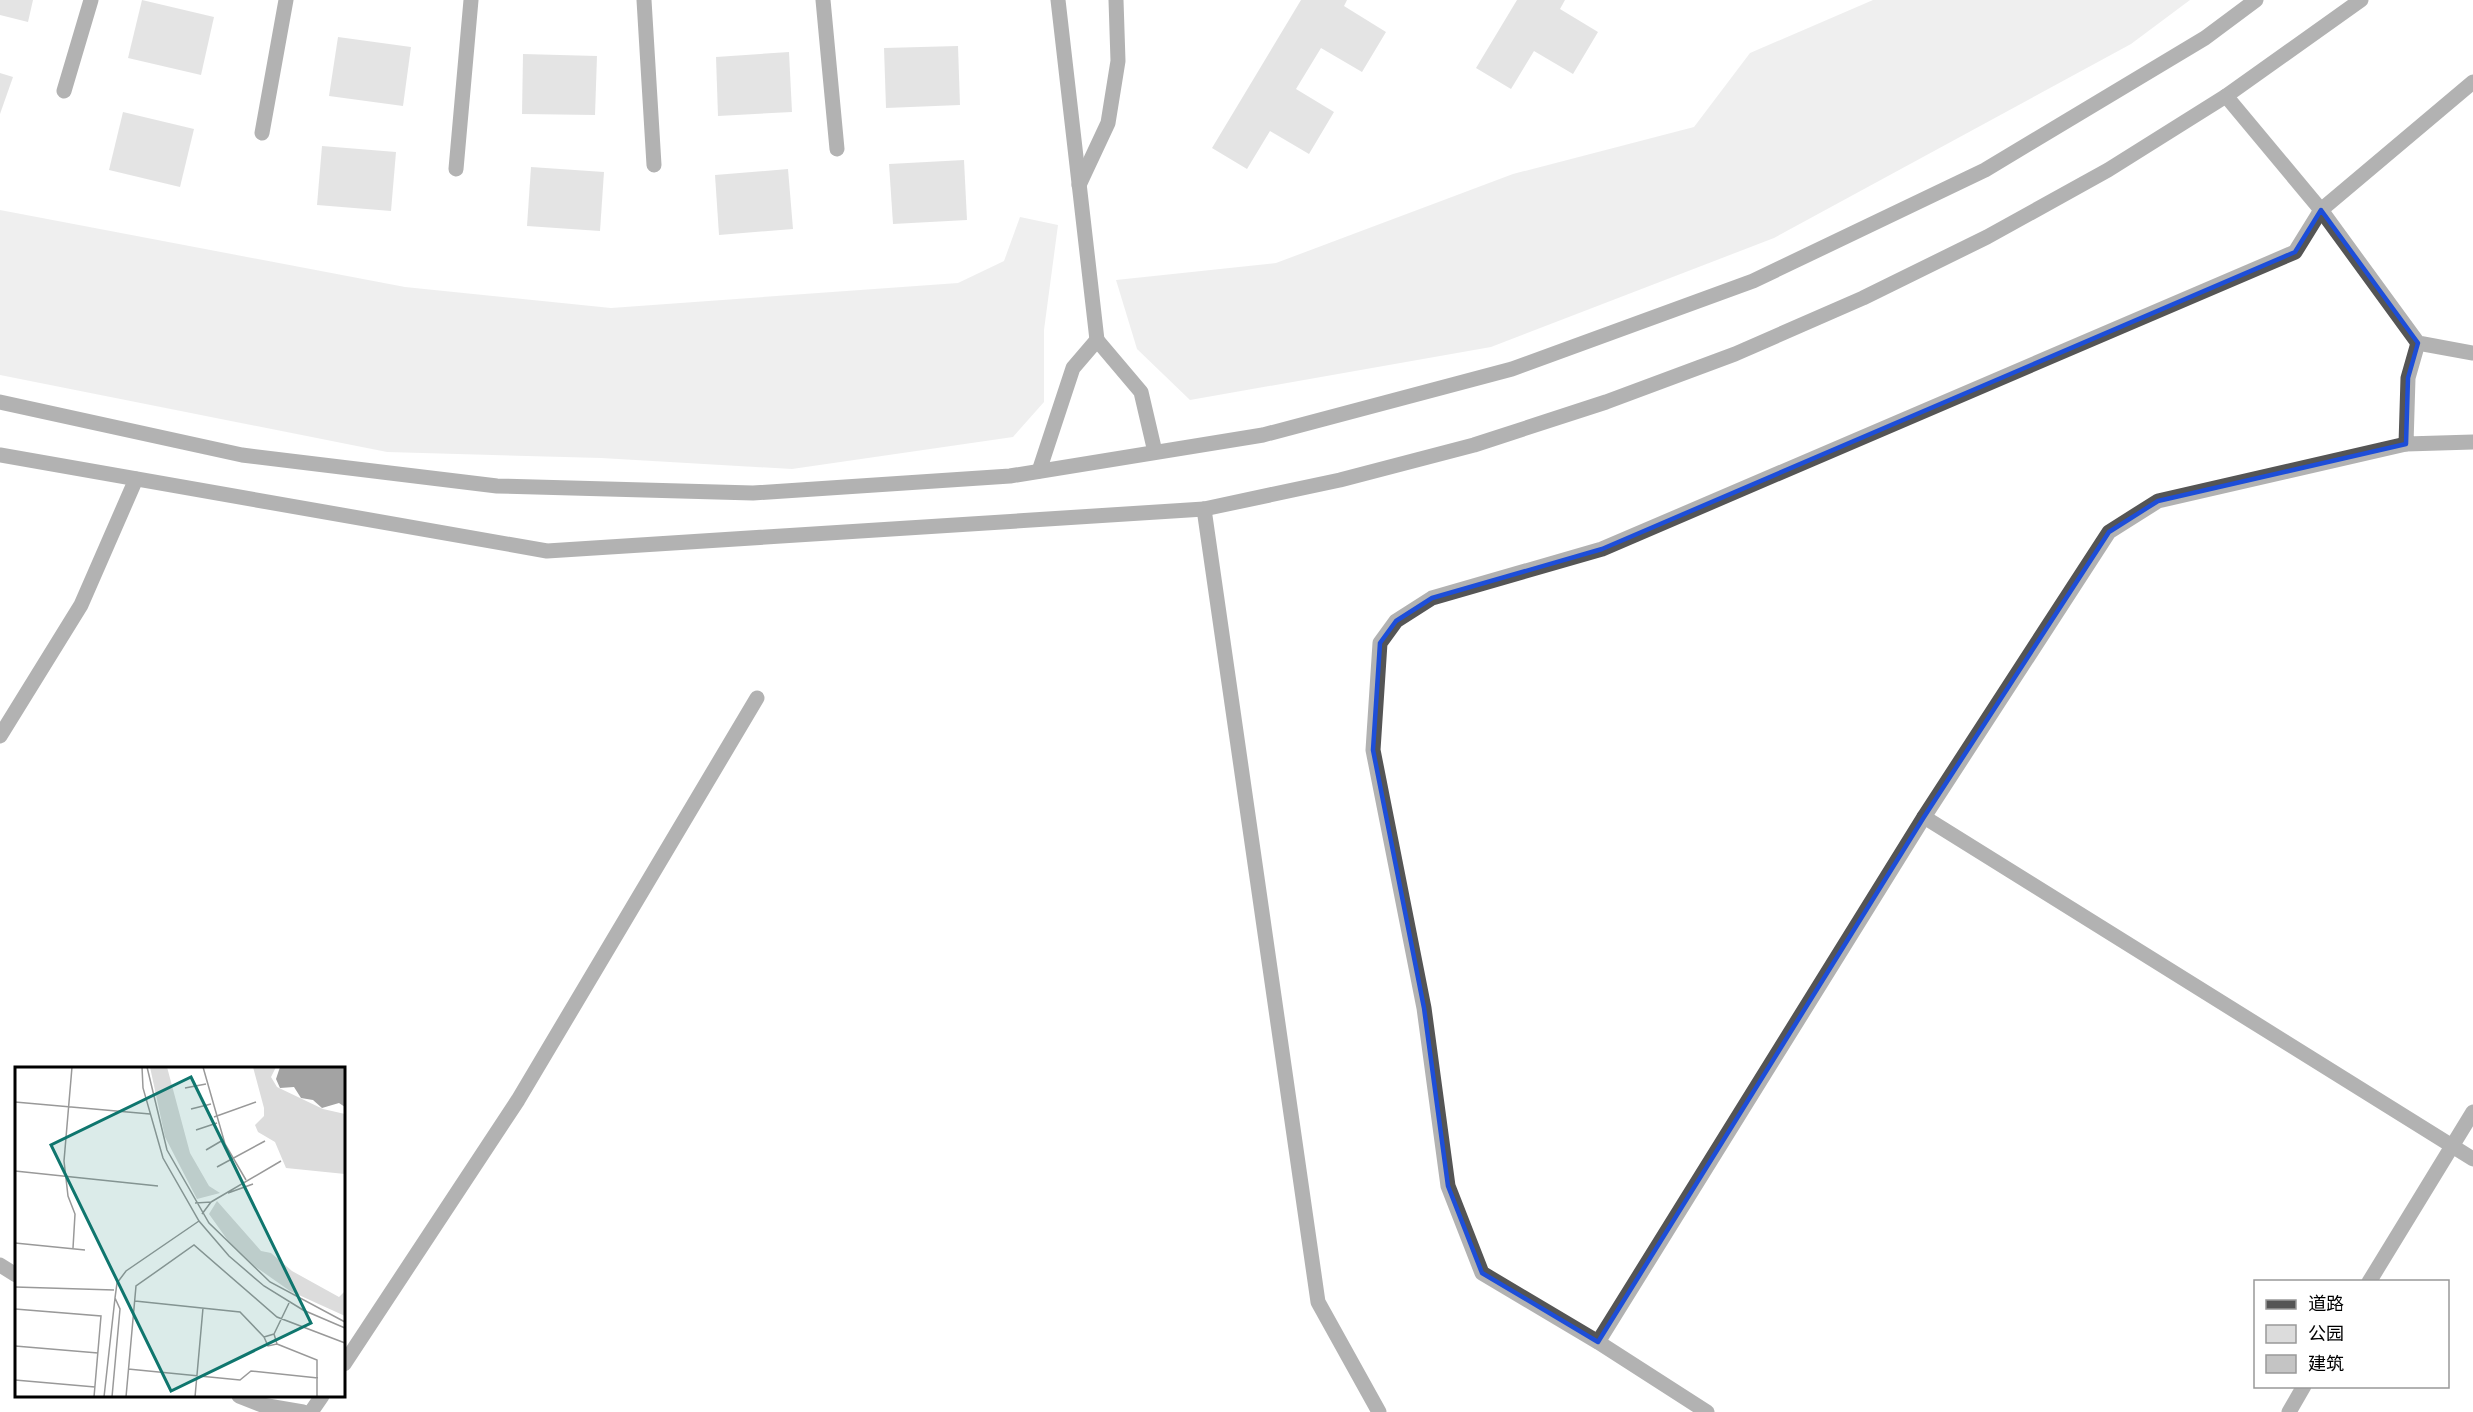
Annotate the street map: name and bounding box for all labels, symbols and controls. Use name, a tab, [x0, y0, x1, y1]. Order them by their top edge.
inset map	[15, 1067, 345, 1397]
legend	[2254, 1280, 2449, 1388]
text: 道路	[2308, 1293, 2344, 1315]
text: 公园	[2308, 1323, 2344, 1345]
text: 建筑	[2308, 1353, 2344, 1375]

